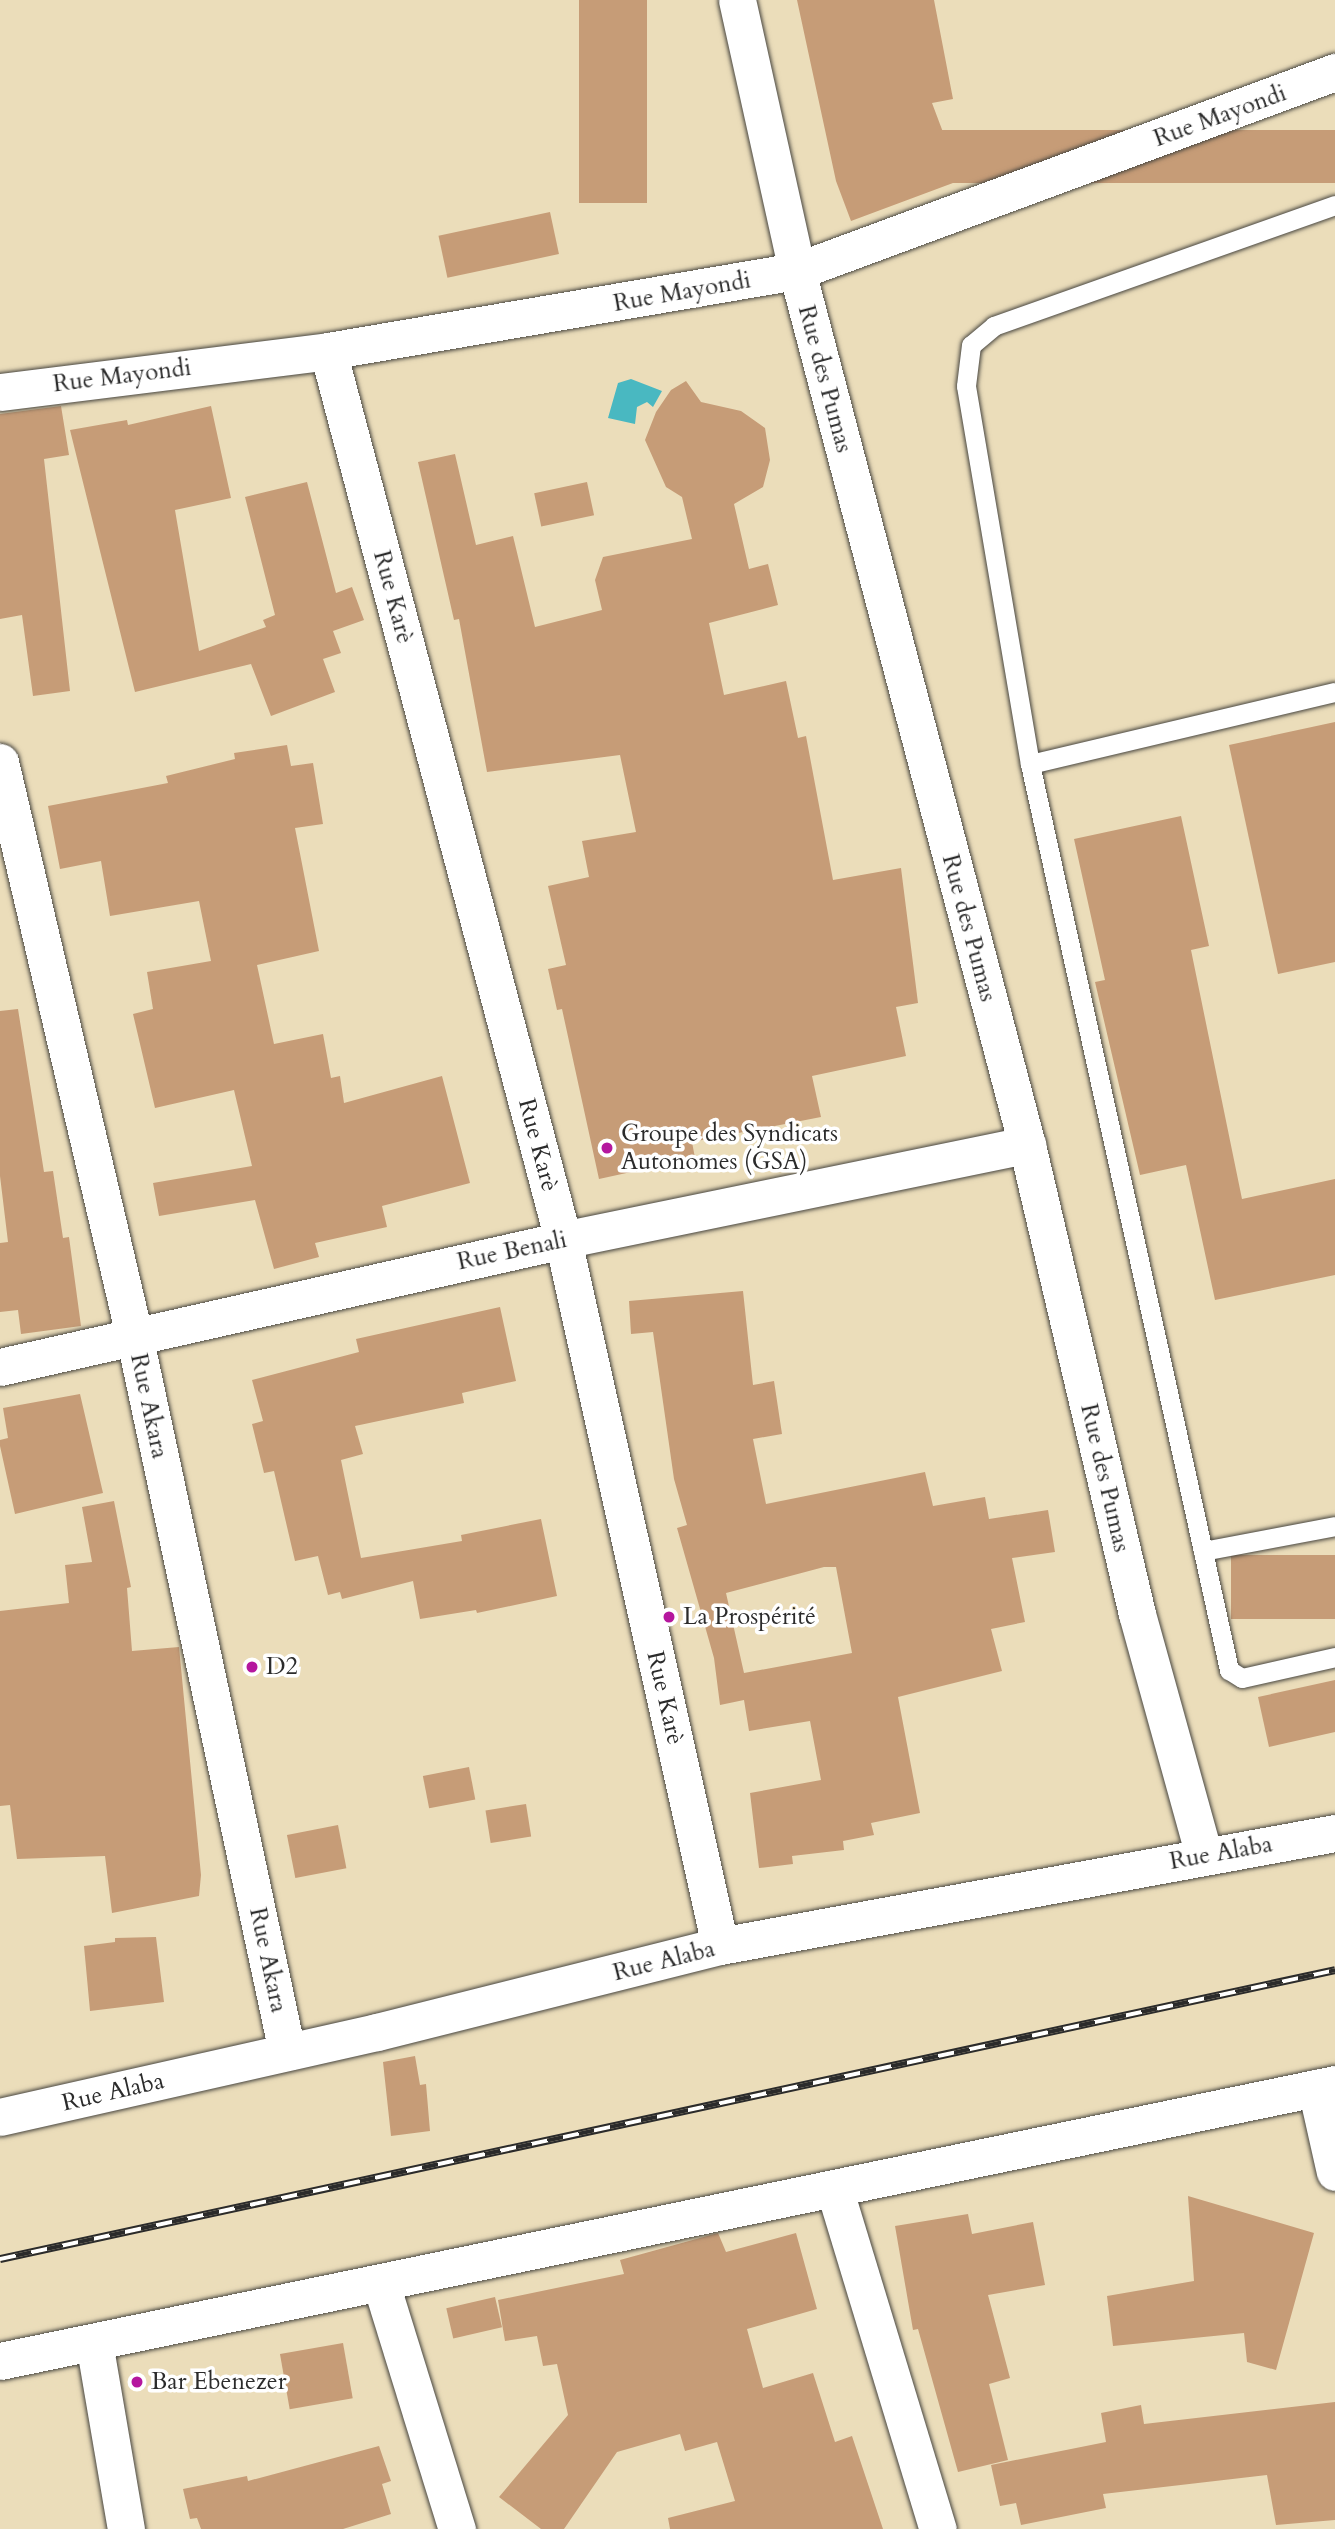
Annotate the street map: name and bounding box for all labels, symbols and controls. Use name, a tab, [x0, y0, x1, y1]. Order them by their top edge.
street label: Rue Mayondi	[1150, 79, 1290, 153]
street label: Rue Mayondi	[611, 266, 753, 318]
street label: Rue des Pumas	[792, 302, 858, 456]
street label: Rue Mayondi	[51, 353, 193, 399]
street label: Rue Karè	[367, 547, 419, 647]
street label: Rue des Pumas	[936, 851, 1002, 1005]
street label: Rue Karè	[512, 1095, 564, 1195]
place label: Groupe des Syndicats Autonomes (GSA)	[621, 1120, 838, 1176]
marker: Groupe des Syndicats Autonomes (GSA)	[599, 1140, 615, 1156]
street label: Rue Benali	[455, 1225, 569, 1277]
street label: Rue Akara	[124, 1351, 174, 1461]
street label: Rue des Pumas	[1074, 1401, 1136, 1555]
place label: La Prospérité	[683, 1603, 816, 1631]
marker: La Prospérité	[661, 1609, 677, 1625]
street label: Rue Karè	[640, 1648, 690, 1748]
place label: D2	[266, 1653, 298, 1681]
marker: D2	[244, 1659, 260, 1675]
street label: Rue Alaba	[1167, 1830, 1275, 1876]
street label: Rue Akara	[243, 1905, 293, 2015]
street label: Rue Alaba	[610, 1934, 718, 1988]
street label: Rue Alaba	[59, 2066, 167, 2118]
place label: Bar Ebenezer	[151, 2368, 286, 2396]
marker: Bar Ebenezer	[129, 2374, 145, 2390]

